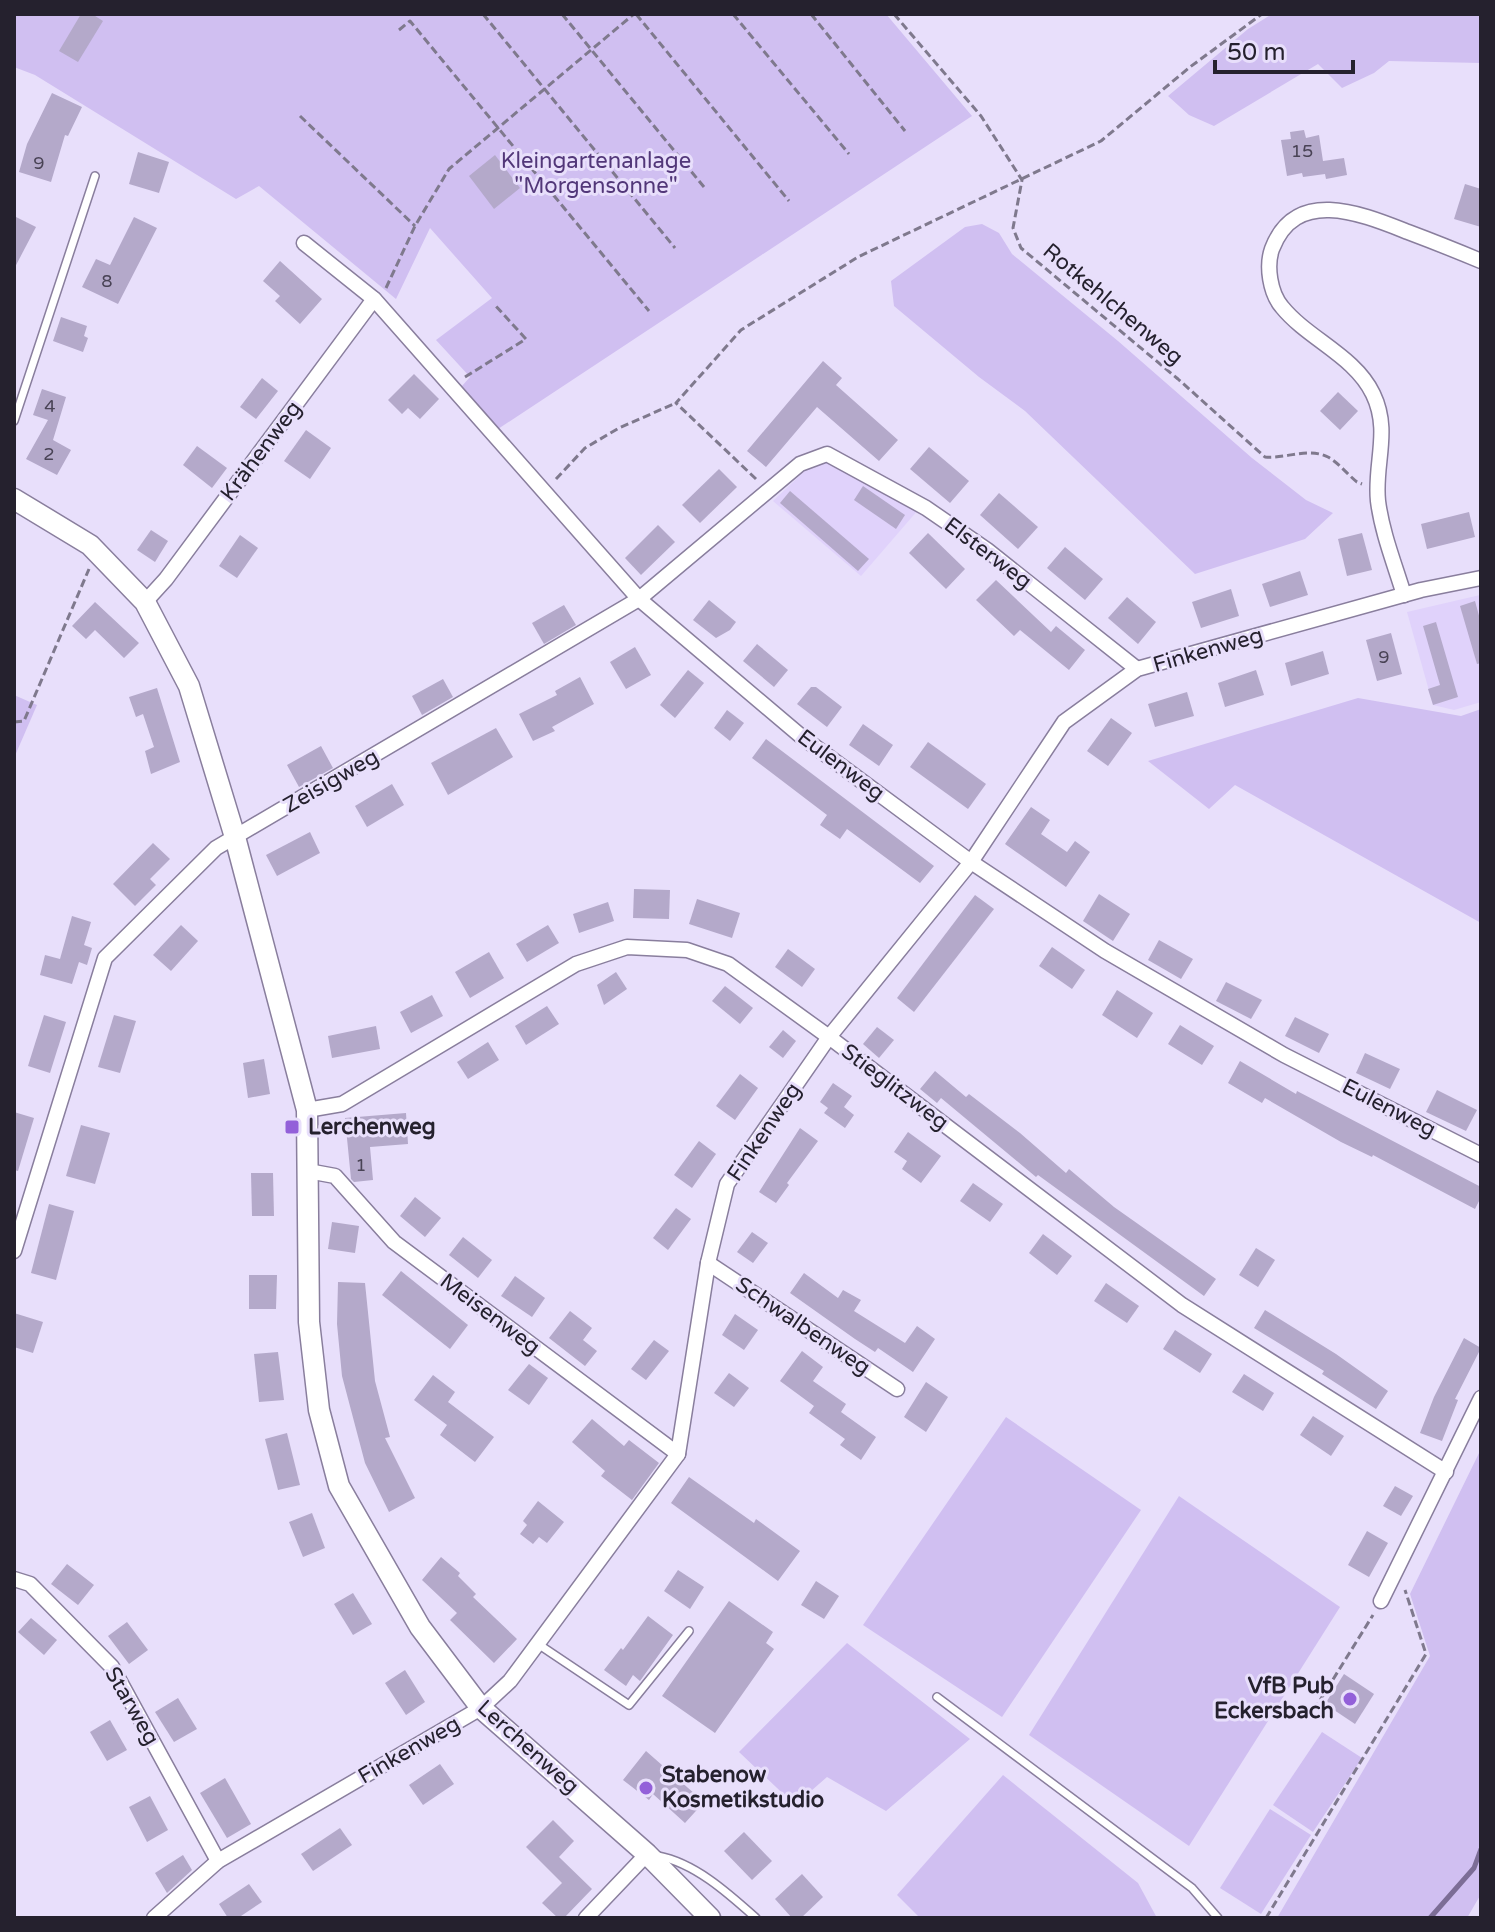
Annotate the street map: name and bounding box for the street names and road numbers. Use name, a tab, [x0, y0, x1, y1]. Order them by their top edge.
street label: Rotkehlchenweg	[1038, 238, 1188, 370]
street label: Krähenweg	[215, 396, 307, 506]
street label: Elsterweg	[939, 512, 1037, 594]
street label: Finkenweg	[1150, 622, 1266, 678]
street label: Eulenweg	[792, 724, 890, 806]
street label: Zeisigweg	[279, 743, 383, 819]
street label: Stieglitzweg	[836, 1038, 954, 1136]
street label: Eulenweg	[1338, 1073, 1440, 1143]
street label: Finkenweg	[722, 1078, 806, 1186]
street label: Meisenweg	[435, 1268, 545, 1360]
street label: Schwalbenweg	[731, 1271, 875, 1381]
street label: Starweg	[99, 1662, 165, 1750]
street label: Lerchenweg	[472, 1695, 584, 1799]
street label: Finkenweg	[354, 1710, 464, 1790]

